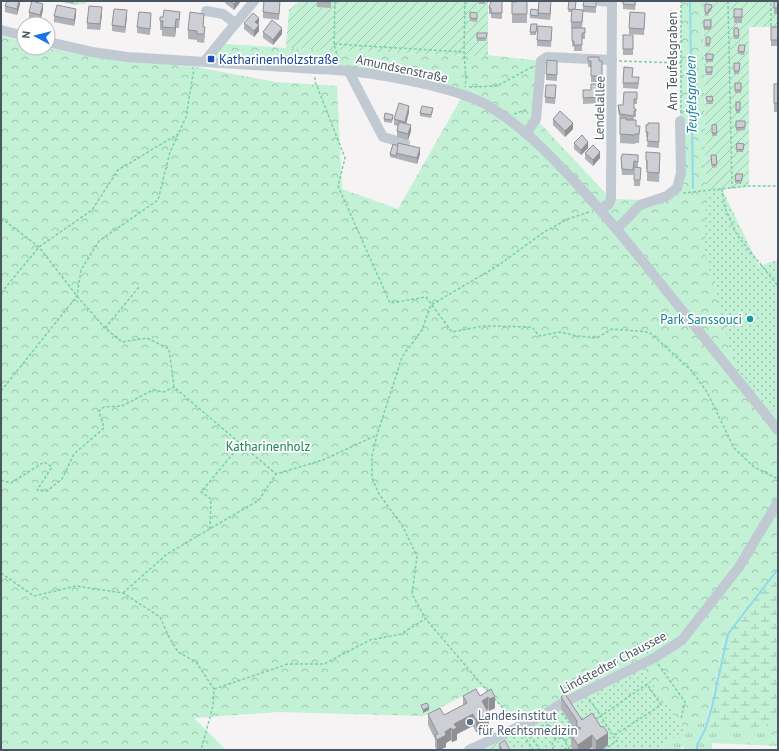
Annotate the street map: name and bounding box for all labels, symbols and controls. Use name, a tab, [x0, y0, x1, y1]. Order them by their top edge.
street label: Am Teufelsgraben	[664, 12, 681, 110]
north arrow	[16, 16, 56, 56]
text: N	[19, 30, 33, 39]
street label: Amundsenstraße	[354, 50, 449, 87]
place label: Katharinenholzstraße	[219, 51, 338, 68]
marker: Katharinenholzstraße	[206, 54, 216, 64]
water label: Teufelsgraben	[681, 55, 701, 135]
street label: Lendelallee	[590, 76, 609, 140]
place label: Park Sanssouci	[660, 311, 742, 328]
marker: Park Sanssouci	[745, 314, 755, 324]
park label: Katharinenholz	[226, 438, 310, 455]
street label: Lindstedter Chaussee	[557, 627, 669, 698]
place label: Landesinstitut für Rechtsmedizin	[478, 707, 578, 739]
marker: Landesinstitut für Rechtsmedizin	[465, 717, 475, 727]

